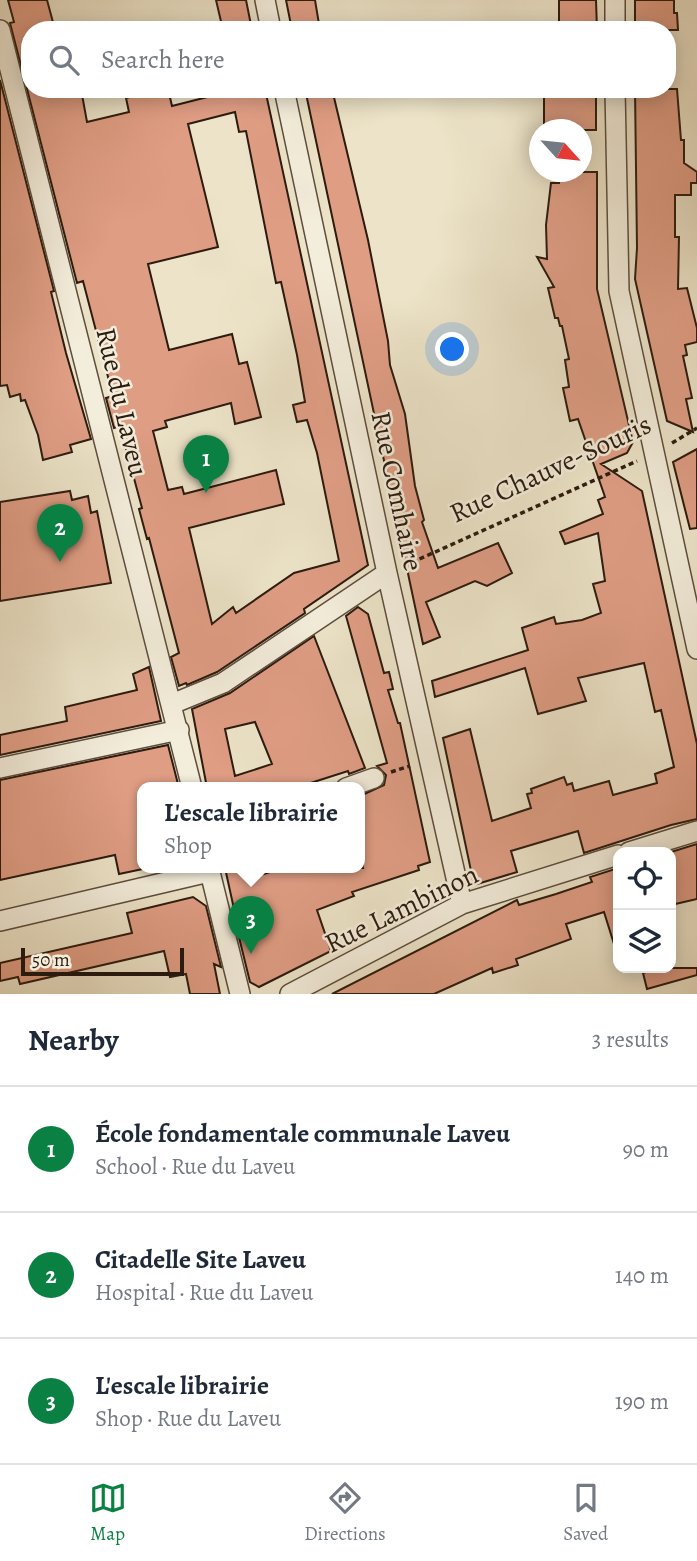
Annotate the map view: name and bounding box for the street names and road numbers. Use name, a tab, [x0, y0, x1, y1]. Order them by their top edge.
street label: Rue du Laveu	[86, 324, 158, 481]
street label: Rue Chauve-Souris	[443, 405, 658, 532]
street label: Rue Comhaire	[362, 408, 433, 575]
street label: Rue Lambinon	[318, 855, 485, 963]

